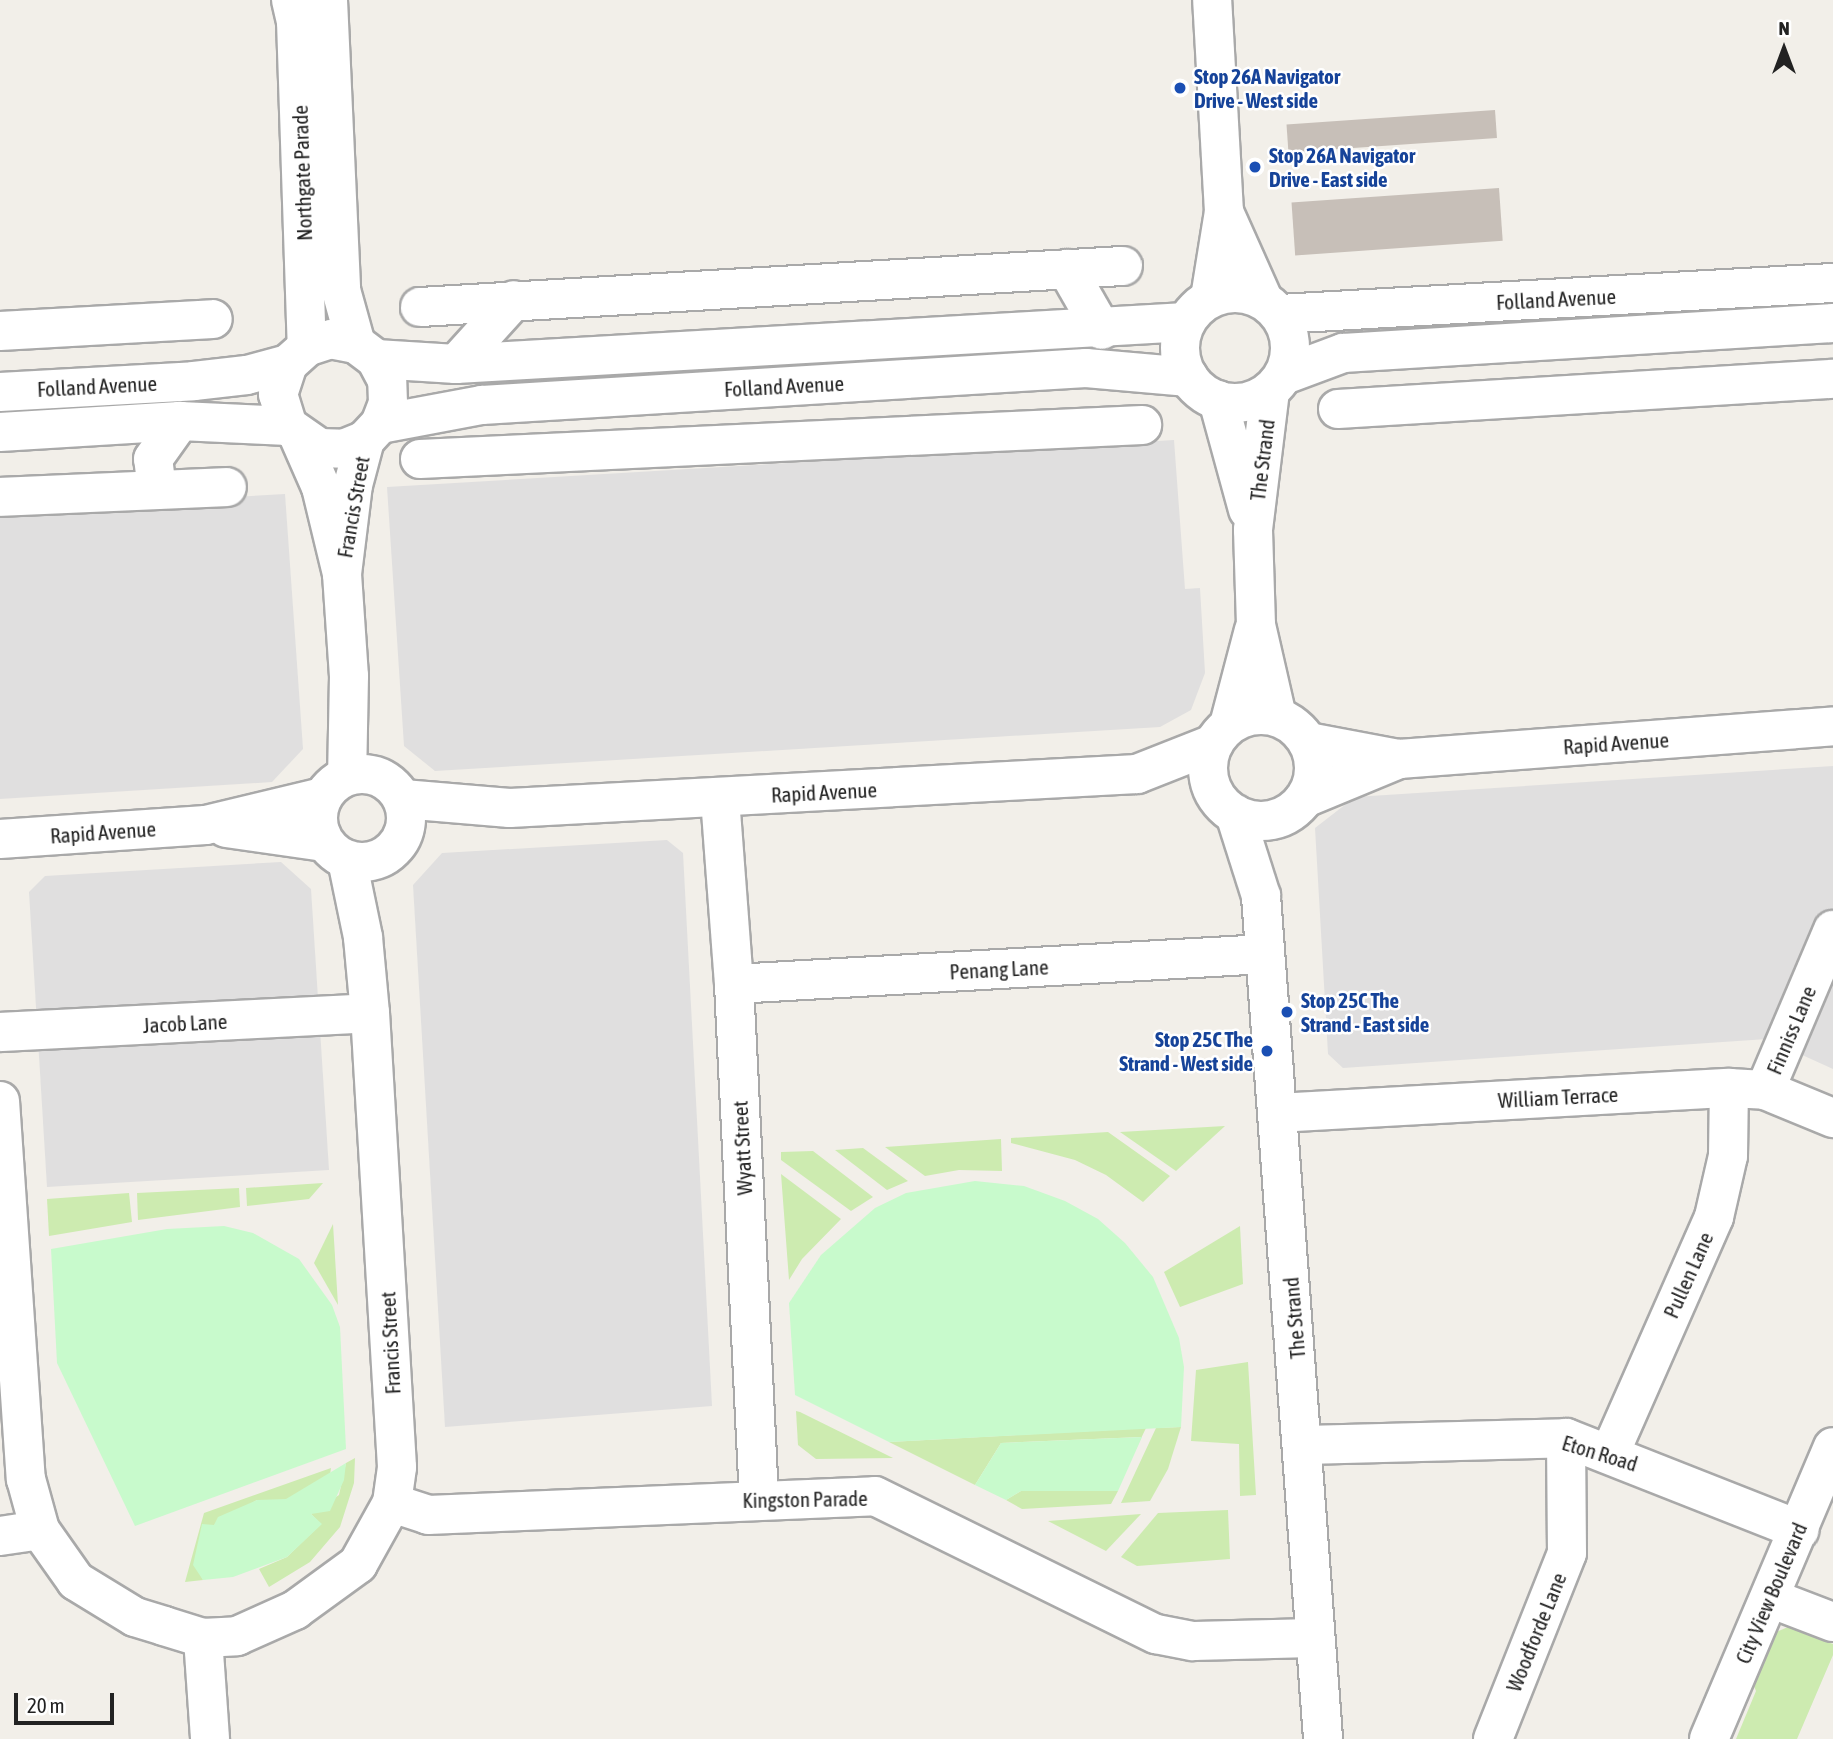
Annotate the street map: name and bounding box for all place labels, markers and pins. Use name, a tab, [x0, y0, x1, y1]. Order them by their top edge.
place label: Stop 26A Navigator Drive - West side	[1194, 63, 1340, 113]
marker: Stop 26A Navigator Drive - West side	[1172, 80, 1188, 96]
place label: Stop 26A Navigator Drive - East side	[1269, 142, 1415, 192]
marker: Stop 26A Navigator Drive - East side	[1247, 159, 1263, 175]
place label: Stop 25C The Strand - East side	[1301, 987, 1429, 1037]
marker: Stop 25C The Strand - East side	[1279, 1004, 1295, 1020]
place label: Stop 25C The Strand - West side	[1119, 1026, 1253, 1076]
marker: Stop 25C The Strand - West side	[1259, 1043, 1275, 1059]

